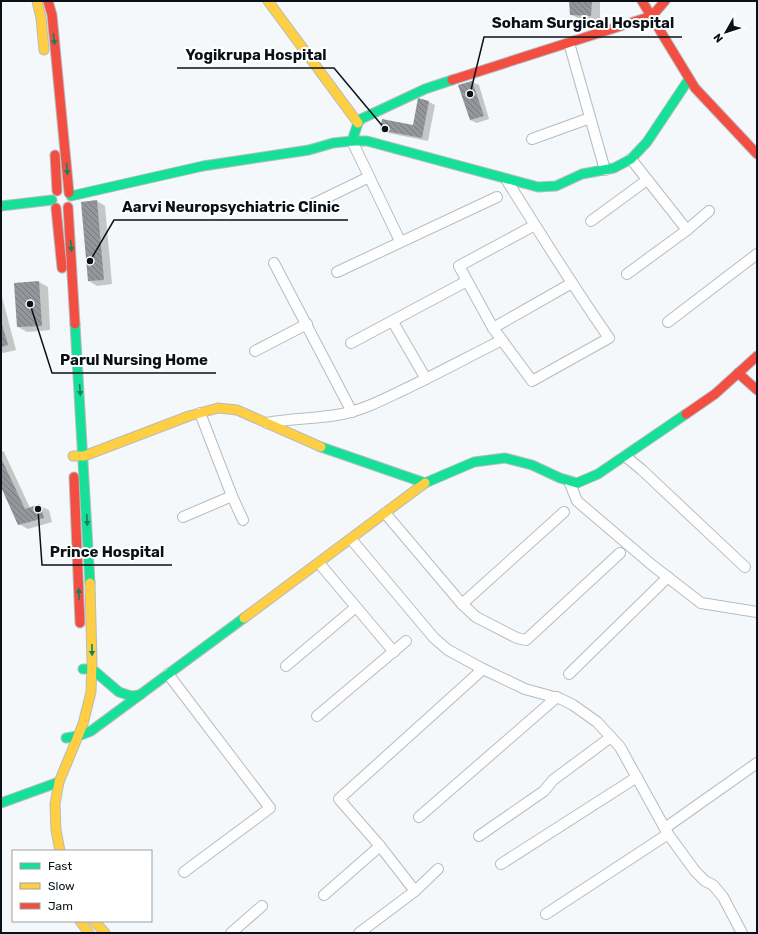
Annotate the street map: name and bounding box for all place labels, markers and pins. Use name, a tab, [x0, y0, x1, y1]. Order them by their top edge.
callout: Soham Surgical Hospital	[484, 10, 682, 37]
callout: Yogikrupa Hospital	[177, 41, 334, 68]
callout: Aarvi Neuropsychiatric Clinic	[114, 193, 348, 220]
callout: Parul Nursing Home	[52, 346, 216, 373]
callout: Prince Hospital	[42, 538, 172, 565]

